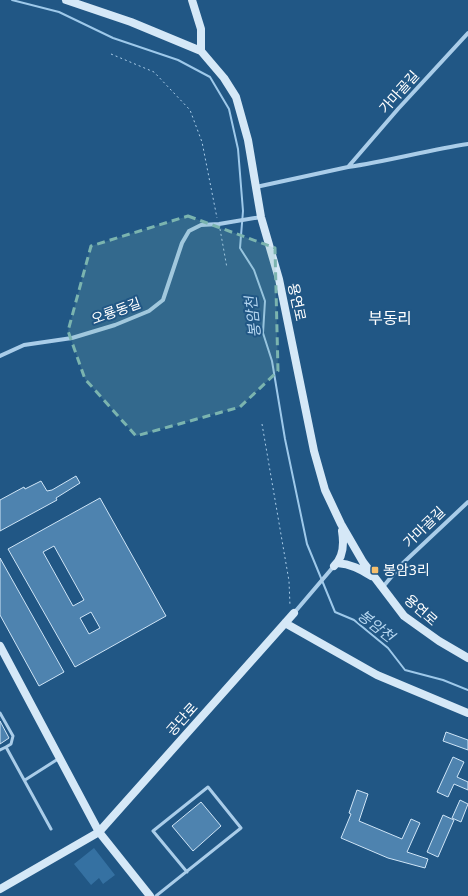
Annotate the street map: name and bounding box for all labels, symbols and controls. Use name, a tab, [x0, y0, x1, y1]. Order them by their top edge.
street label: 가마골길	[374, 66, 423, 117]
street label: 용연로	[284, 281, 311, 323]
street label: 오룡동길	[88, 293, 143, 328]
water label: 봉암천	[240, 293, 264, 339]
district label: 부동리	[368, 307, 412, 329]
street label: 가마골길	[399, 502, 449, 551]
place label: 봉암3리	[383, 560, 430, 579]
marker: 봉암3리	[370, 565, 380, 575]
street label: 용연로	[401, 590, 442, 630]
water label: 봉암천	[354, 605, 401, 647]
street label: 공단로	[162, 698, 202, 739]

